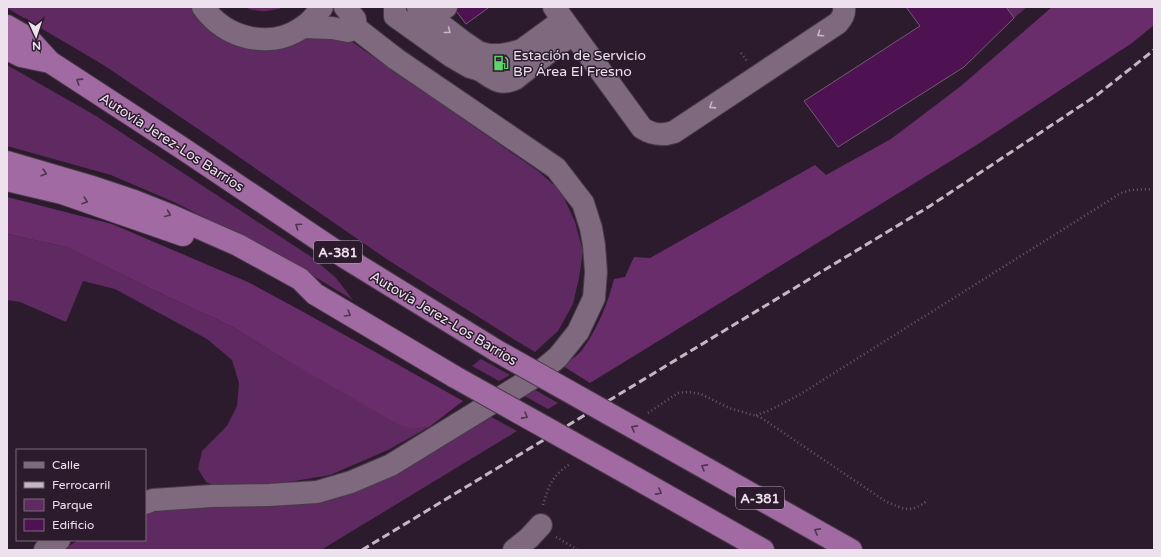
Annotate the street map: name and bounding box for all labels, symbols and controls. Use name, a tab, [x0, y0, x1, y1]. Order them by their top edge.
north arrow	[16, 16, 56, 56]
one-way arrow	[444, 26, 451, 33]
one-way arrow	[818, 30, 825, 37]
text: N	[32, 39, 41, 52]
place label: Estación de Servicio BP Área El Fresno	[513, 47, 646, 80]
fuel station icon: Estación de Servicio BP Área El Fresno	[492, 54, 510, 72]
one-way arrow	[76, 78, 83, 86]
street label: Autovía Jerez-Los Barrios	[96, 89, 247, 196]
one-way arrow	[709, 101, 716, 109]
one-way arrow	[41, 168, 48, 177]
one-way arrow	[81, 196, 88, 205]
one-way arrow	[164, 210, 171, 218]
one-way arrow	[295, 223, 302, 231]
road number: A-381	[314, 241, 362, 263]
street label: Autovía Jerez-Los Barrios	[367, 268, 521, 369]
one-way arrow	[344, 309, 351, 316]
one-way arrow	[521, 412, 528, 419]
one-way arrow	[631, 425, 638, 432]
legend	[16, 449, 146, 541]
text: Calle	[52, 458, 80, 472]
one-way arrow	[701, 465, 708, 472]
text: Ferrocarril	[52, 478, 110, 492]
one-way arrow	[655, 487, 662, 494]
road number: A-381	[736, 487, 784, 509]
text: Parque	[52, 498, 93, 512]
text: Edificio	[52, 518, 94, 532]
one-way arrow	[814, 528, 822, 535]

